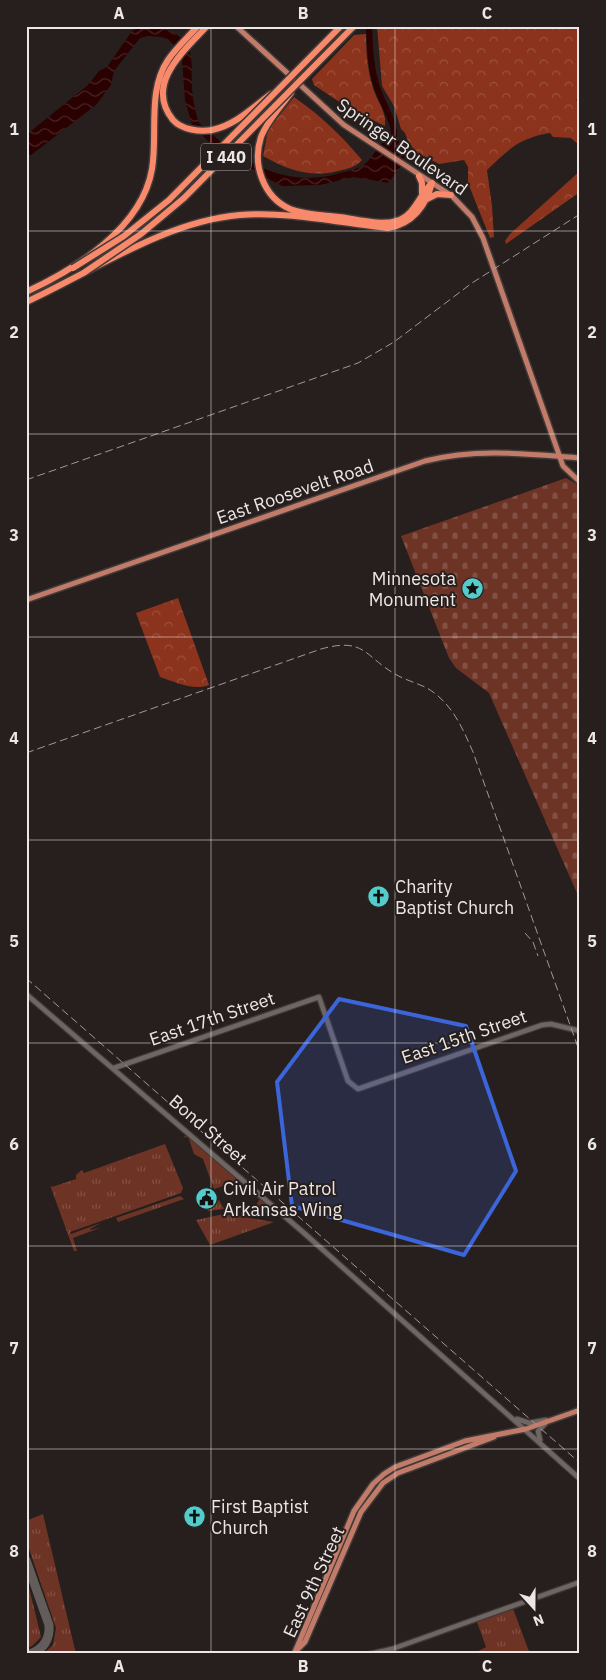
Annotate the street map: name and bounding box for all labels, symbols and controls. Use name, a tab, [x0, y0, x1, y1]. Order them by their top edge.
text: A	[114, 3, 125, 23]
text: B	[298, 3, 309, 23]
text: C	[482, 3, 492, 23]
street label: Springer Boulevard	[332, 93, 472, 200]
text: 1	[9, 119, 19, 139]
text: 1	[587, 119, 597, 139]
road number: I 440	[201, 144, 251, 170]
text: 2	[9, 322, 19, 342]
text: 2	[587, 322, 597, 342]
street label: East Roosevelt Road	[213, 454, 376, 529]
text: 3	[9, 525, 19, 545]
text: 3	[587, 525, 597, 545]
place label: Minnesota Monument	[369, 567, 456, 611]
place icon: Minnesota Monument	[460, 577, 484, 601]
text: 4	[9, 728, 19, 748]
text: 4	[587, 728, 597, 748]
place label: Charity Baptist Church	[395, 875, 514, 919]
church icon: Charity Baptist Church	[367, 885, 391, 909]
text: 5	[9, 931, 19, 951]
text: 5	[587, 931, 597, 951]
street label: East 17th Street	[146, 986, 278, 1051]
street label: East 15th Street	[398, 1004, 530, 1069]
street label: Bond Street	[165, 1089, 252, 1170]
text: 6	[9, 1134, 19, 1154]
text: 6	[587, 1134, 597, 1154]
place label: Civil Air Patrol Arkansas Wing	[223, 1177, 343, 1221]
public building icon: Civil Air Patrol Arkansas Wing	[195, 1187, 219, 1211]
text: 7	[9, 1338, 19, 1358]
text: 7	[587, 1338, 597, 1358]
place label: First Baptist Church	[211, 1495, 309, 1539]
church icon: First Baptist Church	[183, 1505, 207, 1529]
street label: East 9th Street	[278, 1522, 349, 1641]
text: 8	[9, 1541, 19, 1561]
text: 8	[587, 1541, 597, 1561]
north arrow	[508, 1582, 558, 1632]
text: N	[531, 1610, 547, 1630]
text: A	[114, 1656, 125, 1676]
text: B	[298, 1656, 309, 1676]
text: C	[482, 1656, 492, 1676]

